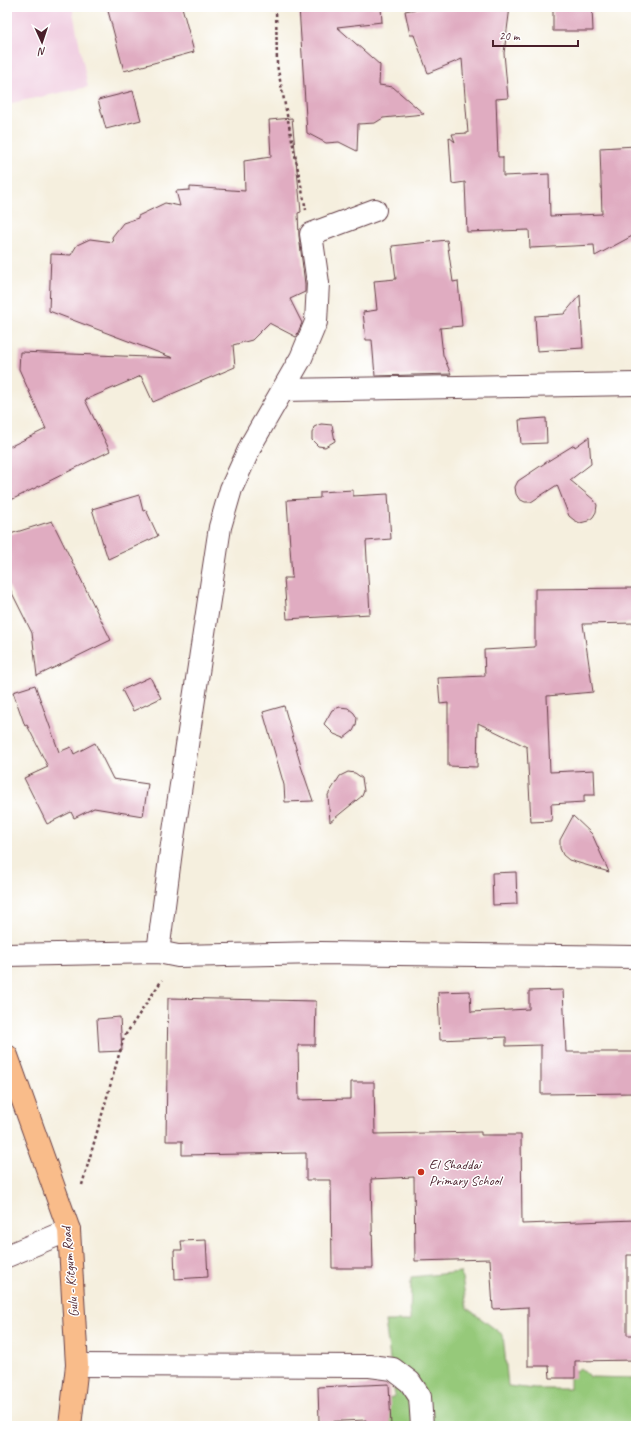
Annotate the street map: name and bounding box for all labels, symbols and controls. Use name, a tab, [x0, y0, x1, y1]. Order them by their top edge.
north arrow	[22, 22, 62, 62]
scale bar	[493, 22, 578, 48]
text: 20 m	[499, 28, 521, 44]
text: N	[37, 45, 46, 59]
place label: El Shaddai Primary School	[429, 1156, 504, 1189]
marker: El Shaddai Primary School	[416, 1167, 426, 1177]
street label: Gulu - Kitgum Road	[57, 1224, 82, 1318]

